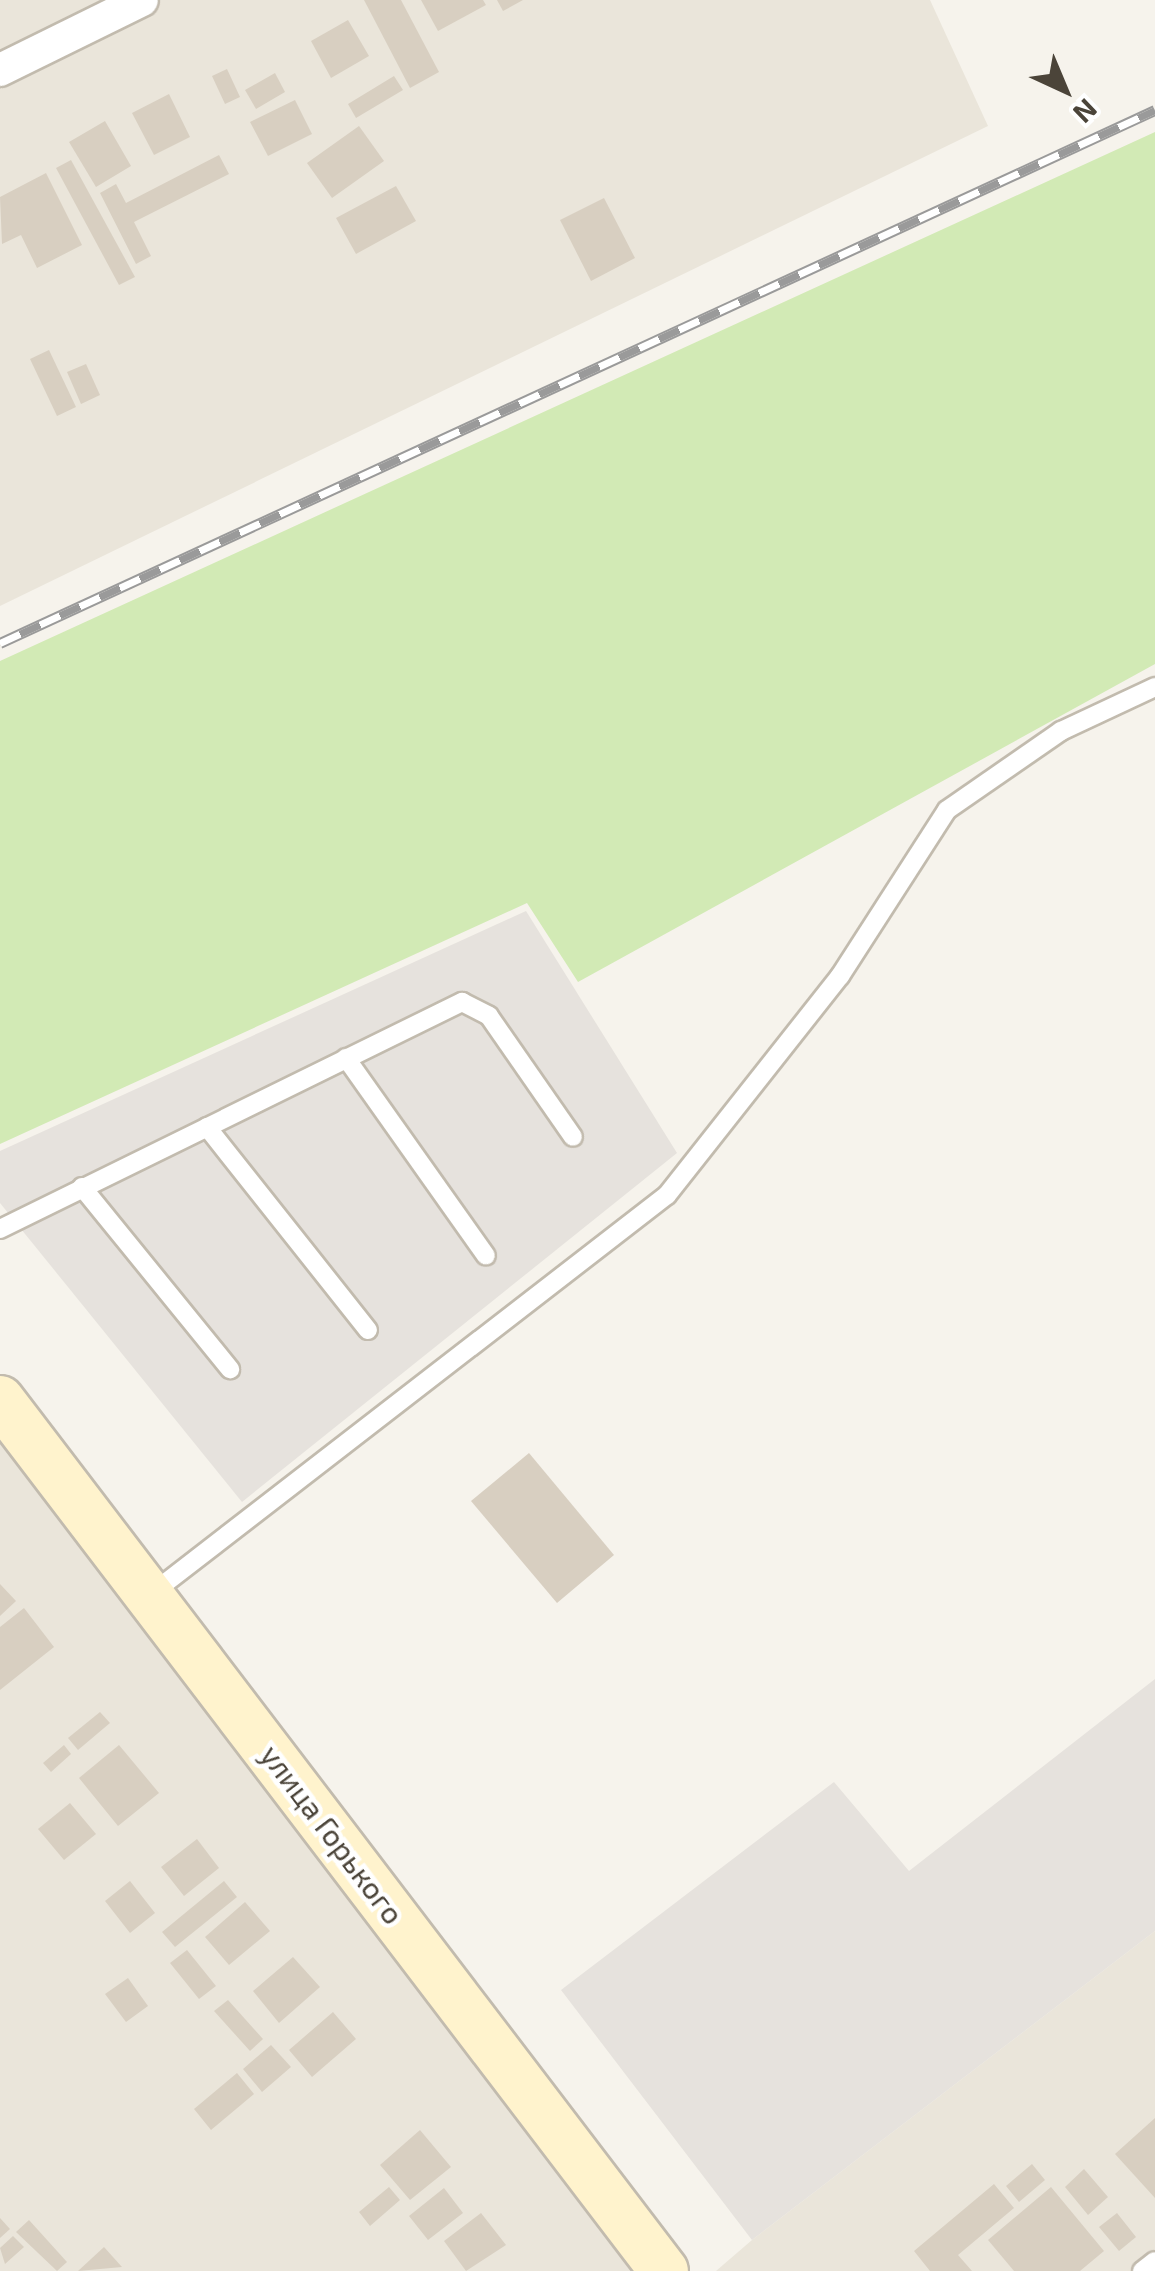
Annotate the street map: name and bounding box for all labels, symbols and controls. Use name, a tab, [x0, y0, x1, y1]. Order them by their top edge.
north arrow	[1015, 40, 1115, 140]
text: N	[1067, 92, 1105, 131]
street label: улица Горького	[254, 1737, 412, 1931]

